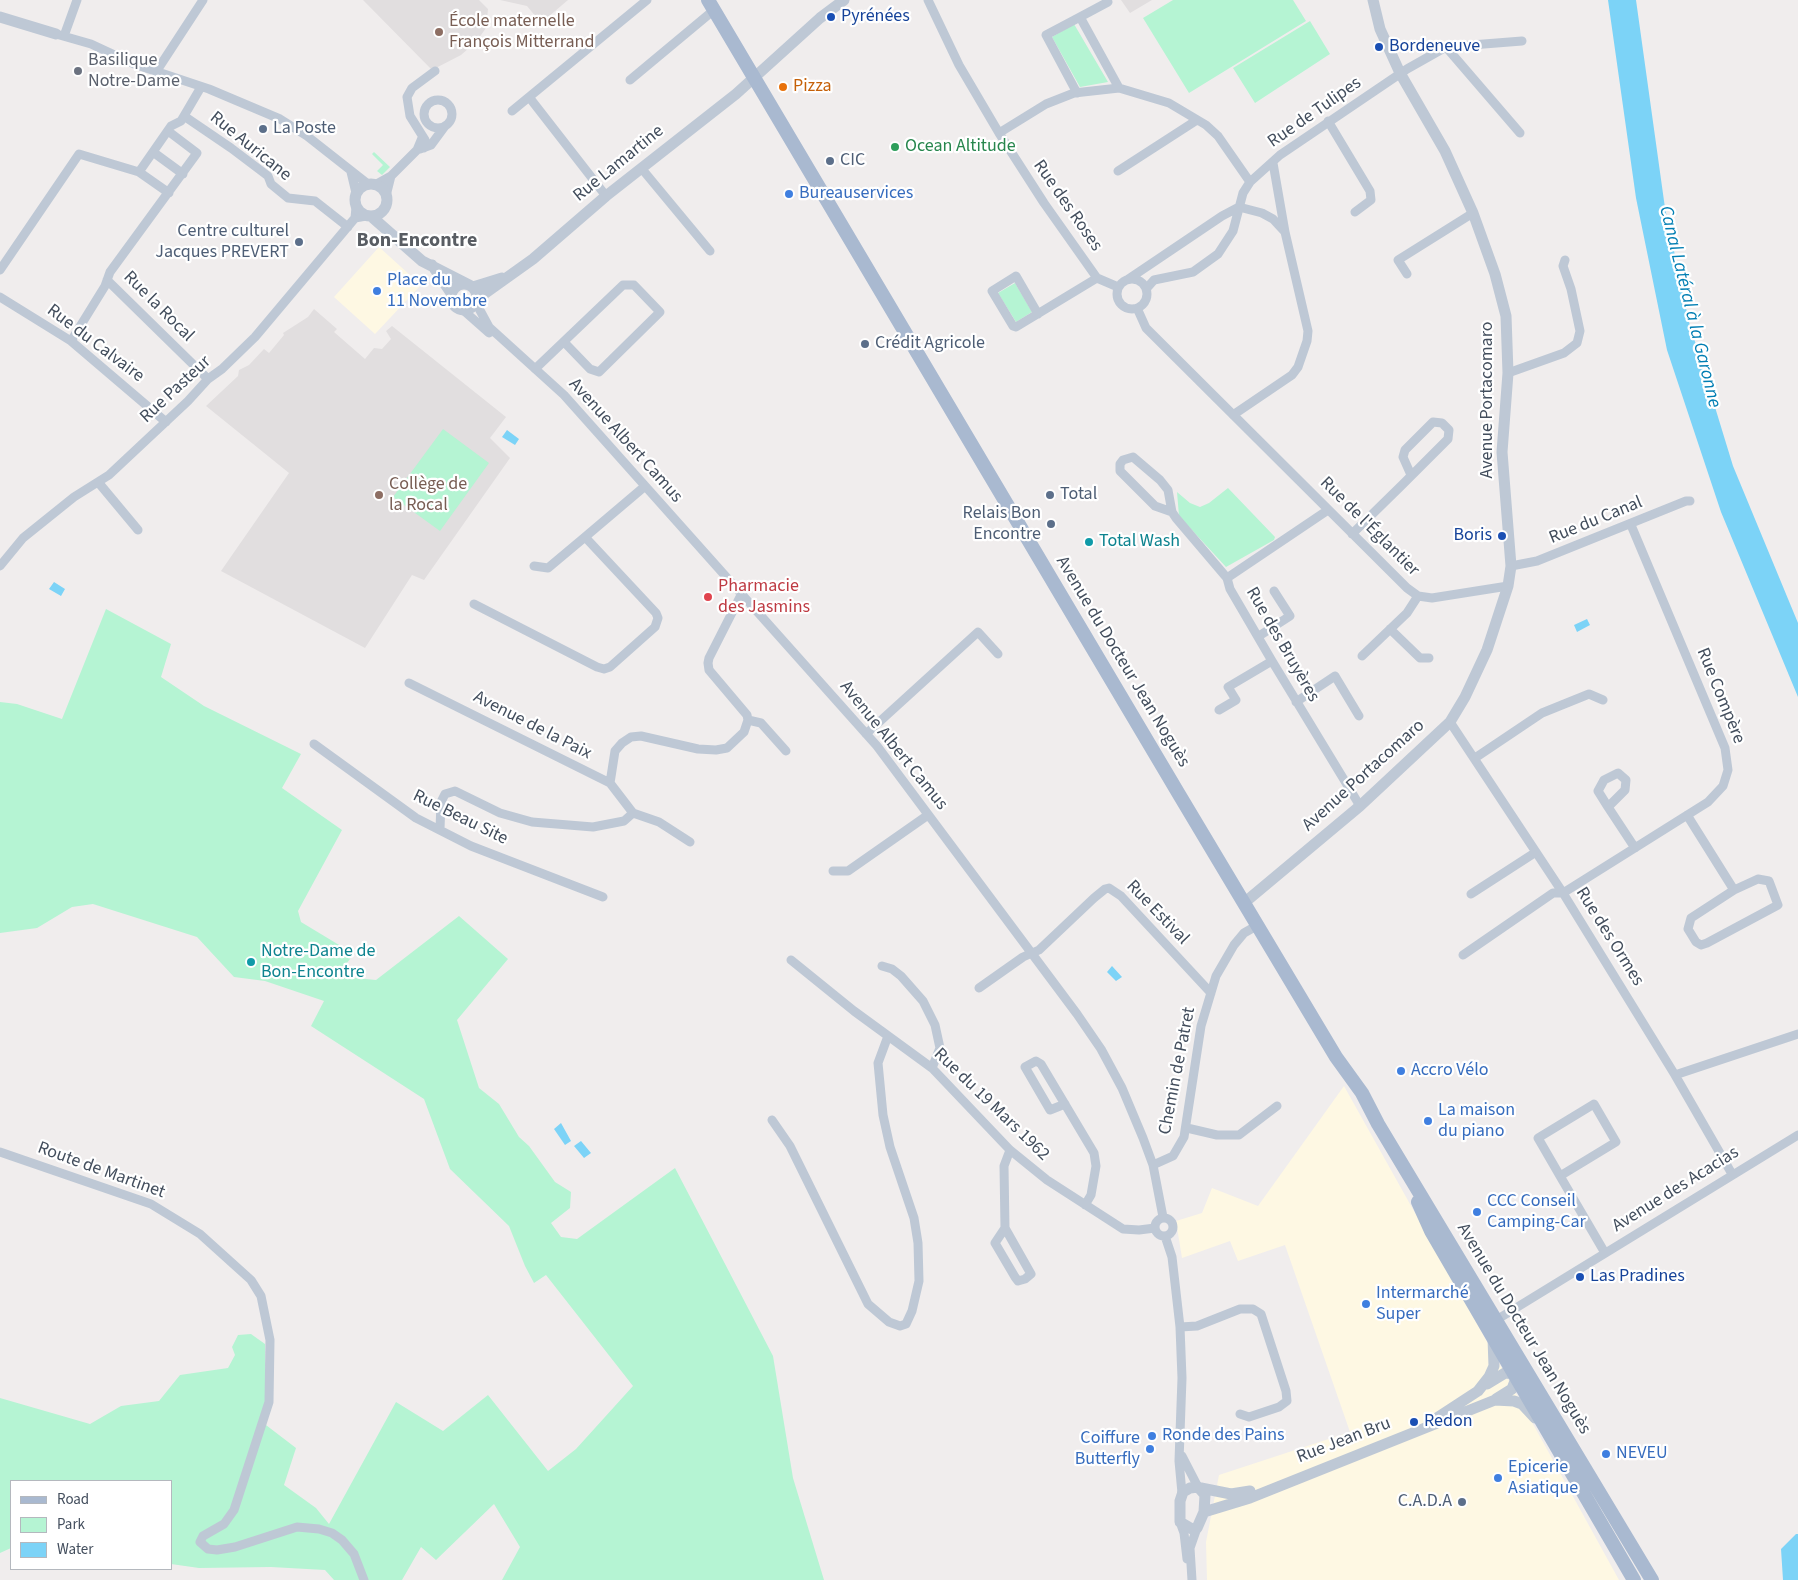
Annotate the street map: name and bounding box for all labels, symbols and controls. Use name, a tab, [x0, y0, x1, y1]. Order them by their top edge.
place label: Pyrénées	[841, 6, 910, 28]
place label: École maternelle François Mitterrand	[449, 11, 594, 54]
marker: Pyrénées	[825, 11, 837, 23]
marker: École maternelle François Mitterrand	[433, 26, 445, 38]
place label: Bordeneuve	[1389, 36, 1480, 58]
marker: Bordeneuve	[1373, 41, 1385, 53]
place label: Basilique Notre-Dame	[88, 50, 180, 92]
marker: Basilique Notre-Dame	[72, 65, 84, 77]
street label: Rue de Tulipes	[1264, 73, 1366, 153]
place label: Pizza	[793, 76, 832, 98]
marker: Pizza	[777, 81, 789, 93]
street label: Rue Auricane	[205, 108, 295, 186]
place label: La Poste	[273, 118, 336, 140]
street label: Rue Lamartine	[569, 121, 669, 207]
marker: La Poste	[257, 123, 269, 135]
place label: Ocean Altitude	[905, 136, 1016, 158]
marker: Ocean Altitude	[889, 141, 901, 153]
place label: CIC	[840, 150, 865, 172]
marker: CIC	[824, 155, 836, 167]
street label: Rue des Roses	[1028, 156, 1106, 256]
place label: Bureauservices	[799, 183, 913, 205]
marker: Bureauservices	[783, 188, 795, 200]
water label: Canal Latéral à la Garonne	[1653, 204, 1725, 410]
place label: Centre culturel Jacques PREVERT	[155, 221, 289, 264]
district label: Bon-Encontre	[357, 230, 477, 254]
marker: Centre culturel Jacques PREVERT	[293, 236, 305, 248]
street label: Rue la Rocal	[118, 267, 198, 347]
place label: Place du 11 Novembre	[387, 270, 487, 312]
marker: Place du 11 Novembre	[371, 285, 383, 297]
street label: Rue du Calvaire	[42, 300, 148, 388]
street label: Avenue Portacomaro	[1477, 321, 1499, 479]
place label: Crédit Agricole	[875, 333, 985, 355]
marker: Crédit Agricole	[859, 338, 871, 350]
street label: Rue Pasteur	[136, 352, 216, 428]
street label: Avenue Albert Camus	[563, 374, 687, 508]
street label: Rue de l'Églantier	[1315, 473, 1423, 581]
place label: Collège de la Rocal	[389, 474, 467, 516]
place label: Total	[1060, 484, 1097, 506]
marker: Collège de la Rocal	[373, 489, 385, 501]
marker: Total	[1044, 489, 1056, 501]
street label: Rue du Canal	[1546, 492, 1646, 550]
place label: Relais Bon Encontre	[963, 503, 1041, 546]
marker: Relais Bon Encontre	[1045, 518, 1057, 530]
place label: Boris	[1453, 525, 1492, 547]
marker: Boris	[1496, 530, 1508, 542]
place label: Total Wash	[1099, 531, 1180, 553]
marker: Total Wash	[1083, 536, 1095, 548]
street label: Avenue du Docteur Jean Noguès	[1050, 553, 1194, 771]
place label: Pharmacie des Jasmins	[718, 576, 810, 618]
street label: Rue des Bruyères	[1240, 584, 1324, 706]
marker: Pharmacie des Jasmins	[702, 591, 714, 603]
street label: Rue Compère	[1691, 645, 1749, 747]
street label: Avenue Albert Camus	[834, 677, 952, 815]
street label: Avenue de la Paix	[469, 687, 595, 765]
street label: Avenue Portacomaro	[1298, 715, 1430, 837]
street label: Rue Beau Site	[409, 786, 511, 850]
street label: Rue Estival	[1121, 876, 1193, 950]
street label: Rue des Ormes	[1570, 884, 1648, 990]
place label: Notre-Dame de Bon-Encontre	[261, 941, 375, 984]
marker: Notre-Dame de Bon-Encontre	[245, 956, 257, 968]
street label: Chemin de Patret	[1155, 1005, 1201, 1137]
street label: Rue du 19 Mars 1962	[929, 1044, 1053, 1166]
place label: Accro Vélo	[1411, 1060, 1489, 1082]
marker: Accro Vélo	[1395, 1065, 1407, 1077]
place label: La maison du piano	[1438, 1100, 1515, 1142]
marker: La maison du piano	[1422, 1115, 1434, 1127]
street label: Route de Martinet	[34, 1138, 168, 1204]
street label: Avenue des Acacias	[1609, 1142, 1743, 1238]
place label: CCC Conseil Camping-Car	[1487, 1191, 1586, 1234]
marker: CCC Conseil Camping-Car	[1471, 1206, 1483, 1218]
street label: Avenue du Docteur Jean Noguès	[1451, 1220, 1595, 1438]
place label: Las Pradines	[1590, 1266, 1685, 1288]
marker: Las Pradines	[1574, 1271, 1586, 1283]
place label: Intermarché Super	[1376, 1283, 1469, 1326]
marker: Intermarché Super	[1360, 1298, 1372, 1310]
place label: Redon	[1424, 1411, 1473, 1433]
street label: Rue Jean Bru	[1294, 1413, 1394, 1469]
marker: Redon	[1408, 1416, 1420, 1428]
place label: Ronde des Pains	[1162, 1425, 1285, 1447]
place label: Coiffure Butterfly	[1075, 1428, 1140, 1470]
marker: Ronde des Pains	[1146, 1430, 1158, 1442]
marker: Coiffure Butterfly	[1144, 1443, 1156, 1455]
place label: NEVEU	[1616, 1443, 1667, 1465]
marker: NEVEU	[1600, 1448, 1612, 1460]
place label: Epicerie Asiatique	[1508, 1457, 1578, 1500]
marker: Epicerie Asiatique	[1492, 1472, 1504, 1484]
legend	[10, 1480, 172, 1570]
text: Road	[57, 1489, 89, 1510]
place label: C.A.D.A	[1398, 1491, 1452, 1513]
marker: C.A.D.A	[1456, 1496, 1468, 1508]
text: Park	[57, 1514, 85, 1535]
text: Water	[57, 1539, 93, 1560]

